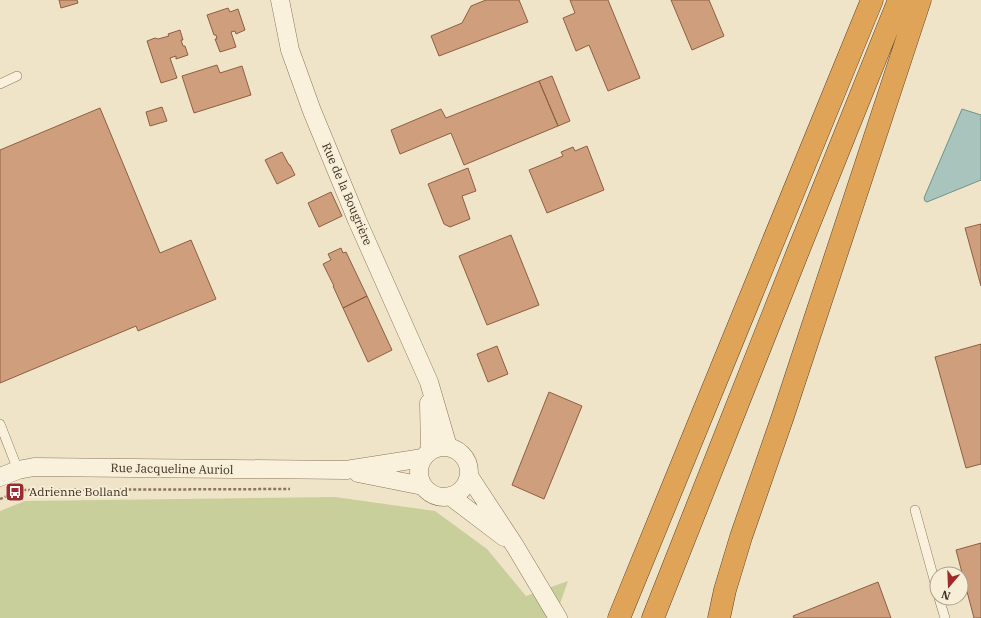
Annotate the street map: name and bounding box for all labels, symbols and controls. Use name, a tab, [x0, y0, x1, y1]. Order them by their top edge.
street label: Rue de la Bougrière	[319, 140, 376, 247]
street label: Rue Jacqueline Auriol	[110, 460, 234, 477]
bus stop icon: Adrienne Bolland	[4, 481, 26, 503]
place label: Adrienne Bolland	[29, 484, 128, 499]
north arrow	[929, 566, 969, 606]
text: N	[939, 587, 952, 603]

